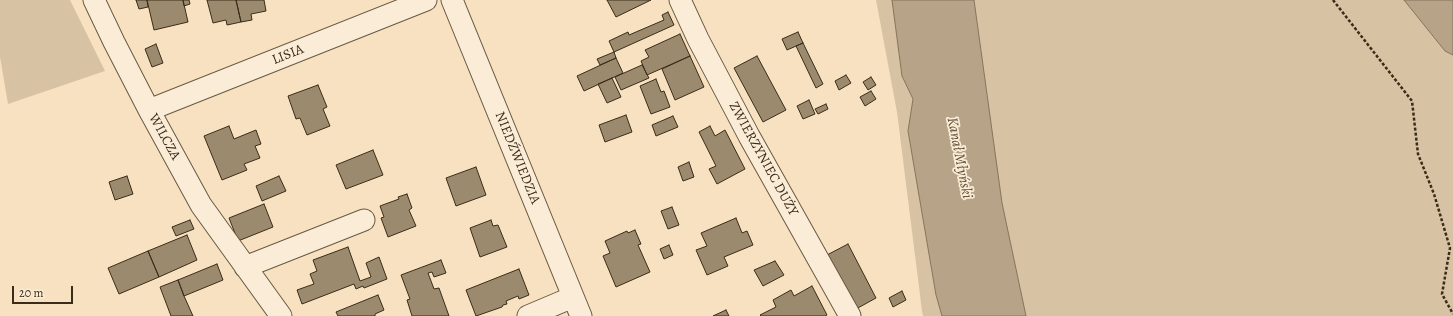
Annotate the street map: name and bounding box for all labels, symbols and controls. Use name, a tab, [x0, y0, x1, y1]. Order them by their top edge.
street label: LISIA	[270, 41, 306, 69]
street label: ZWIERZYNIEC DUŻY	[725, 99, 801, 219]
street label: NIEDŹWIEDZIA	[491, 109, 543, 207]
street label: WILCZA	[145, 111, 183, 163]
water label: Kanał Młyński	[942, 116, 976, 200]
scale bar	[14, 278, 75, 304]
text: 20 m	[19, 285, 43, 301]

